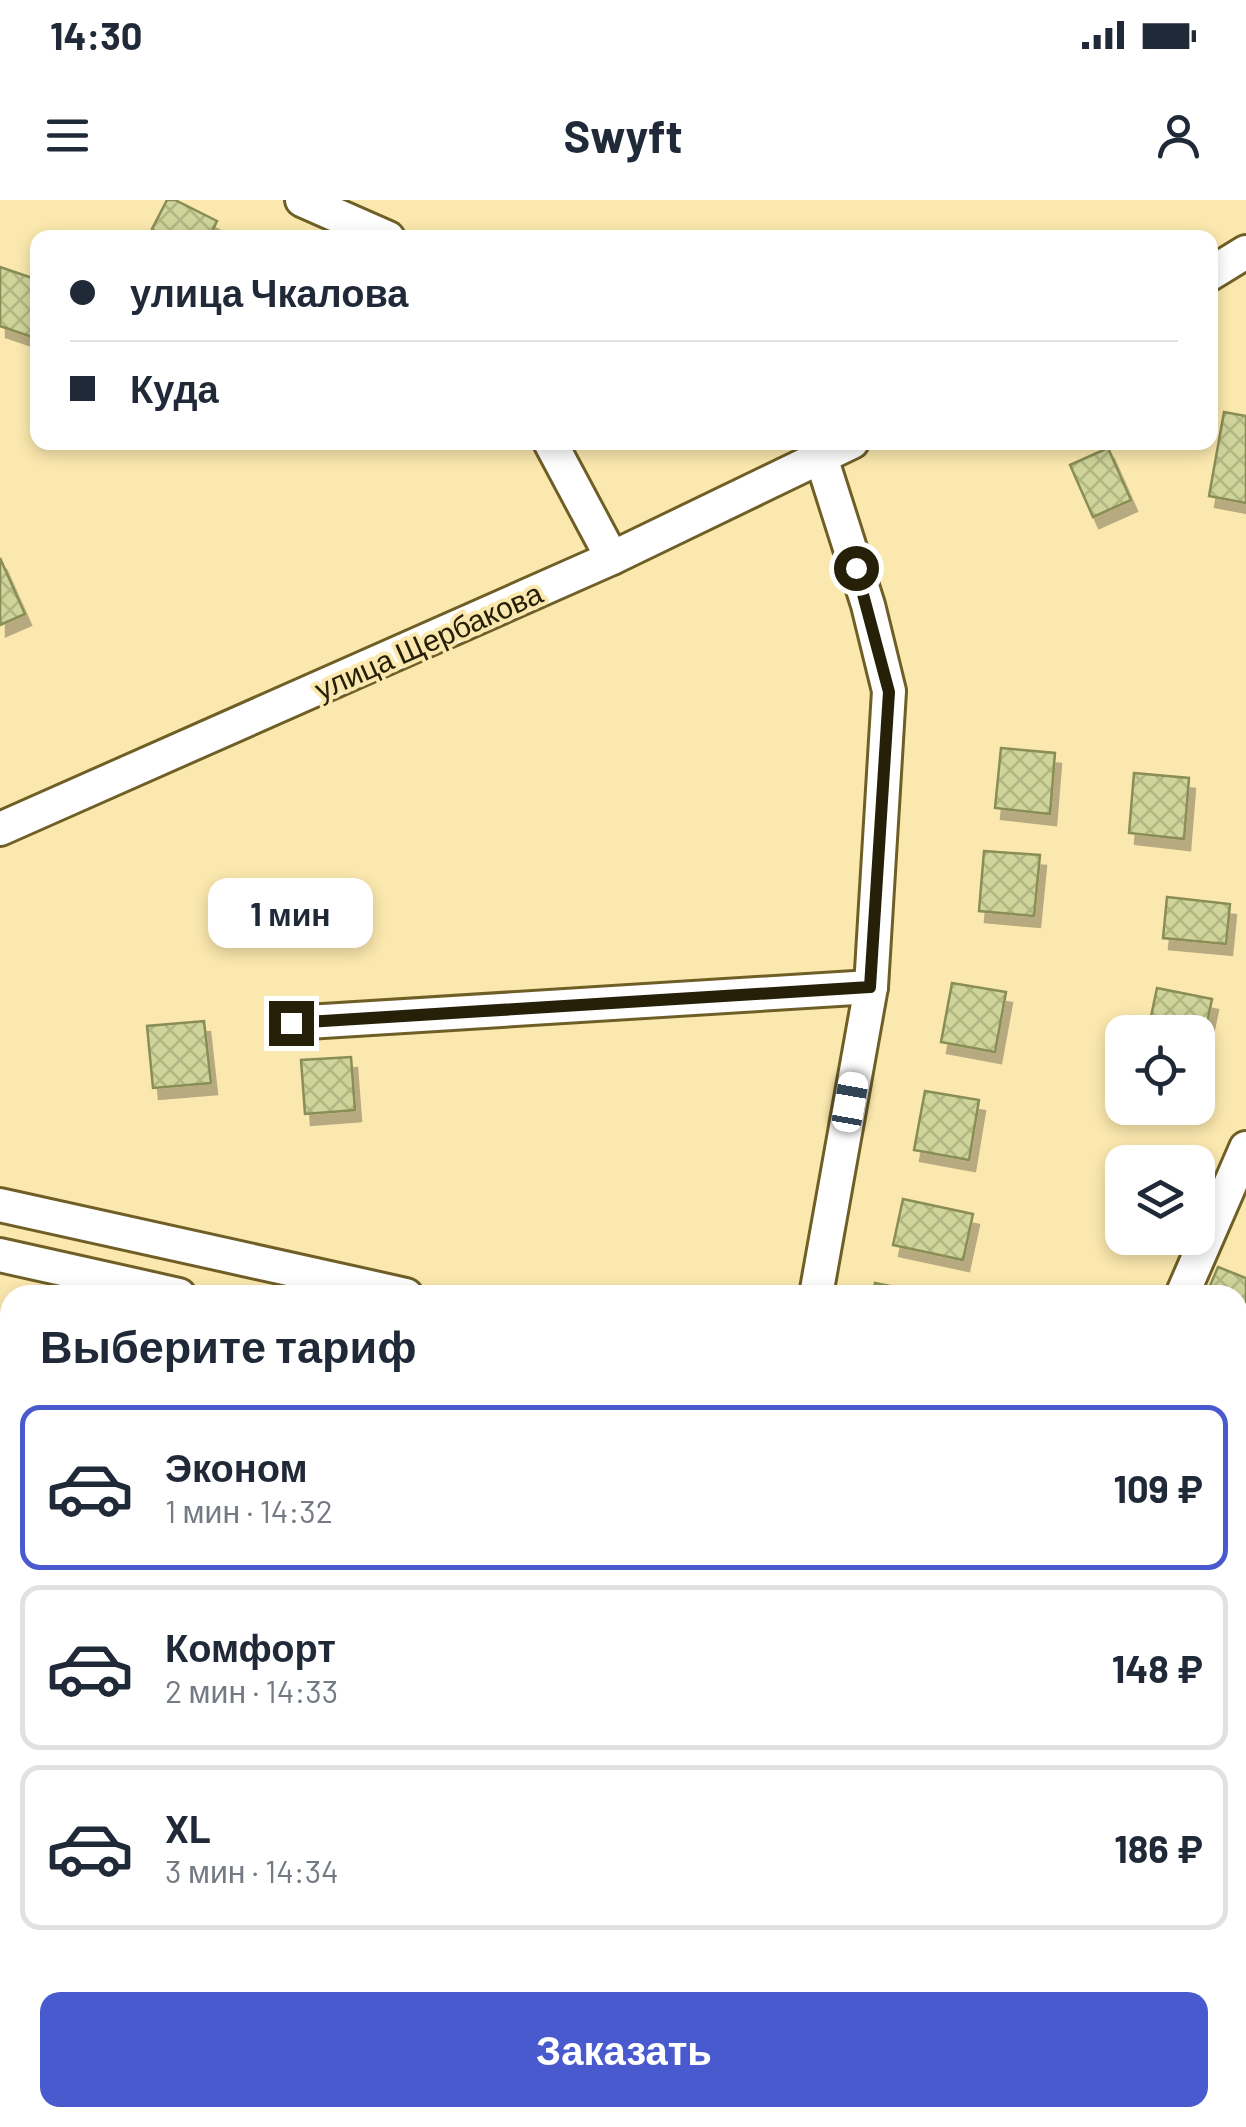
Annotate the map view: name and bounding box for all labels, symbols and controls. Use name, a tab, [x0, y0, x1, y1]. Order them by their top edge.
text: 14:30	[50, 12, 142, 58]
icon: menu	[40, 108, 95, 163]
text: Swyft	[563, 108, 683, 162]
icon: person	[1151, 108, 1206, 163]
text: улица Чкалова	[130, 269, 408, 315]
text: Куда	[130, 365, 219, 411]
route start	[834, 546, 879, 591]
street label: улица Щербакова	[309, 573, 548, 706]
callout: 1 мин	[208, 878, 374, 948]
text: 1 мин	[250, 894, 331, 932]
route end	[269, 1001, 314, 1046]
map controls	[1105, 1015, 1215, 1255]
button: locate	[1105, 1015, 1215, 1125]
car	[830, 1070, 870, 1134]
button: layers	[1105, 1145, 1215, 1255]
text: Выберите тариф	[40, 1318, 417, 1372]
icon: car	[45, 1443, 135, 1533]
text: Эконом	[165, 1444, 308, 1490]
text: 109 ₽	[1113, 1465, 1203, 1511]
text: 1 мин · 14:32	[165, 1491, 333, 1529]
icon: car	[45, 1623, 135, 1713]
text: Комфорт	[165, 1624, 336, 1670]
text: 148 ₽	[1112, 1645, 1203, 1691]
text: 2 мин · 14:33	[165, 1671, 338, 1709]
icon: car	[45, 1803, 135, 1893]
text: XL	[165, 1805, 211, 1851]
text: 186 ₽	[1114, 1825, 1203, 1871]
text: 3 мин · 14:34	[165, 1851, 339, 1889]
button: Заказать	[40, 1992, 1208, 2107]

